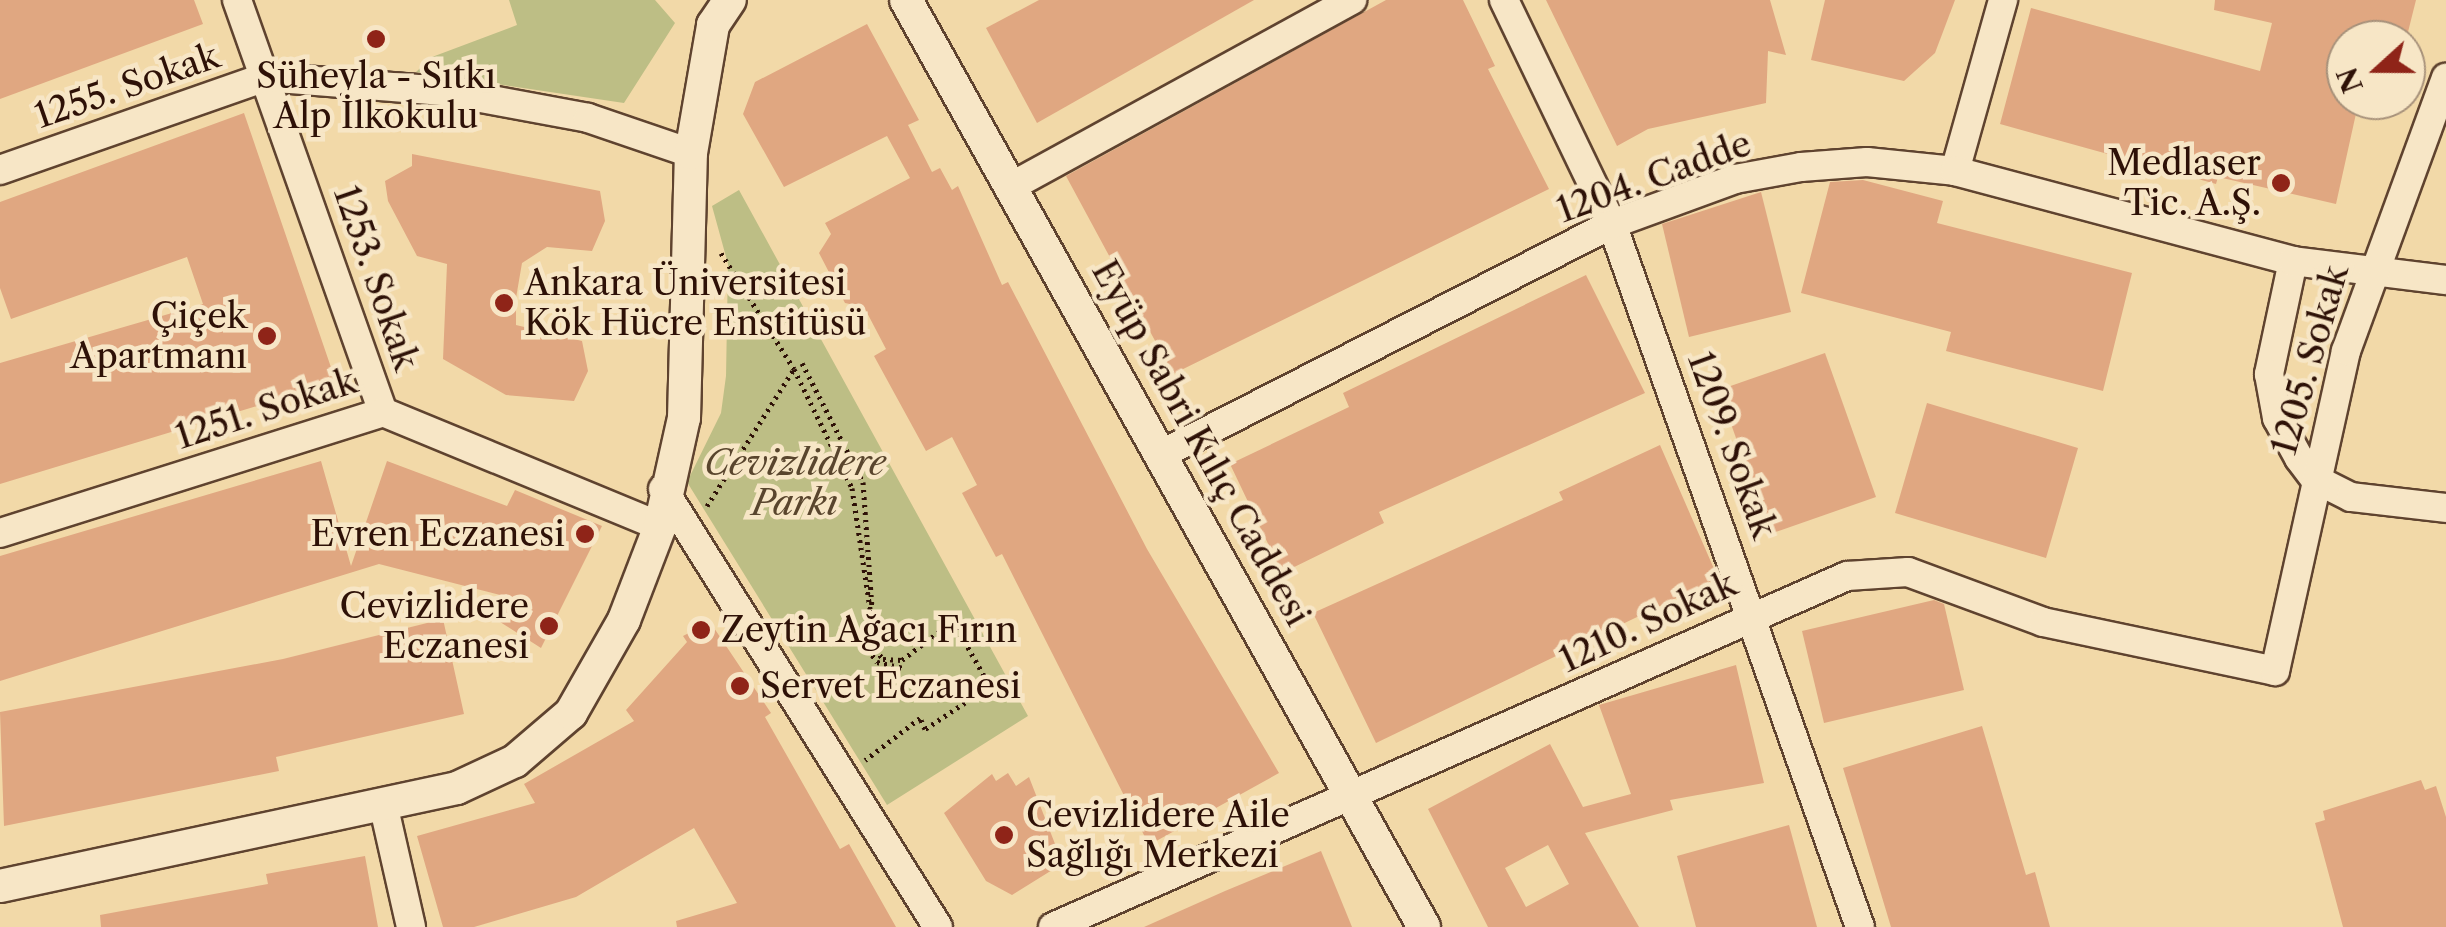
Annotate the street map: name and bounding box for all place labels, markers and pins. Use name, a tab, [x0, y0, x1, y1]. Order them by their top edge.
marker: Süheyla - Sıtkı Alp İlkokulu	[365, 28, 387, 50]
place label: Süheyla - Sıtkı Alp İlkokulu	[256, 55, 496, 137]
place label: Medlaser Tic. A.Ş.	[2107, 142, 2261, 224]
marker: Medlaser Tic. A.Ş.	[2270, 172, 2292, 194]
place label: Ankara Üniversitesi Kök Hücre Enstitüsü	[524, 262, 867, 344]
marker: Ankara Üniversitesi Kök Hücre Enstitüsü	[493, 292, 515, 314]
place label: Çiçek Apartmanı	[70, 295, 247, 377]
marker: Çiçek Apartmanı	[256, 325, 278, 347]
place label: Evren Eczanesi	[311, 513, 565, 555]
marker: Evren Eczanesi	[574, 523, 596, 545]
place label: Cevizlidere Eczanesi	[340, 585, 529, 667]
place label: Zeytin Ağacı Fırın	[721, 609, 1019, 651]
marker: Cevizlidere Eczanesi	[538, 615, 560, 637]
marker: Zeytin Ağacı Fırın	[690, 619, 712, 641]
place label: Servet Eczanesi	[760, 665, 1021, 707]
marker: Servet Eczanesi	[729, 675, 751, 697]
place label: Cevizlidere Aile Sağlığı Merkezi	[1026, 794, 1291, 876]
marker: Cevizlidere Aile Sağlığı Merkezi	[991, 822, 1017, 848]

